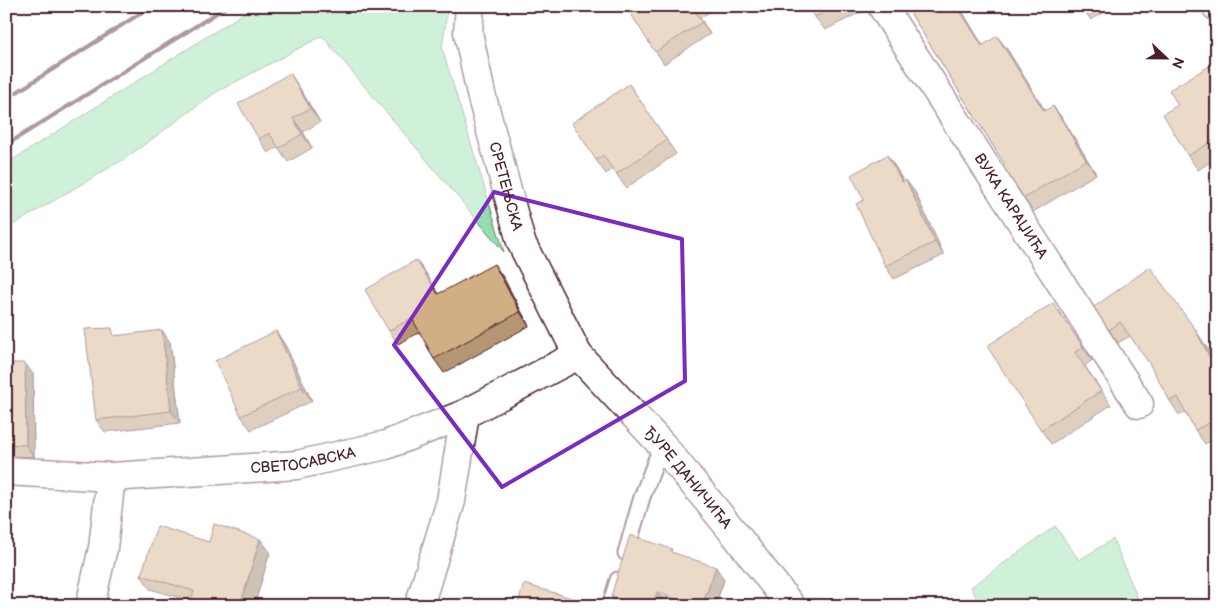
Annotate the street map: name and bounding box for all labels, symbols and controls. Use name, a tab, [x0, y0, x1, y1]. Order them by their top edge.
north arrow	[1140, 32, 1190, 82]
text: N	[1168, 55, 1187, 71]
street label: СРЕТЕЊСКА	[485, 140, 527, 234]
street label: ВУКА КАРАЏИЋА	[970, 150, 1053, 263]
street label: ЂУРЕ ДАНИЧИЋА	[640, 422, 737, 533]
street label: СВЕТОСАВСКА	[250, 443, 358, 477]

